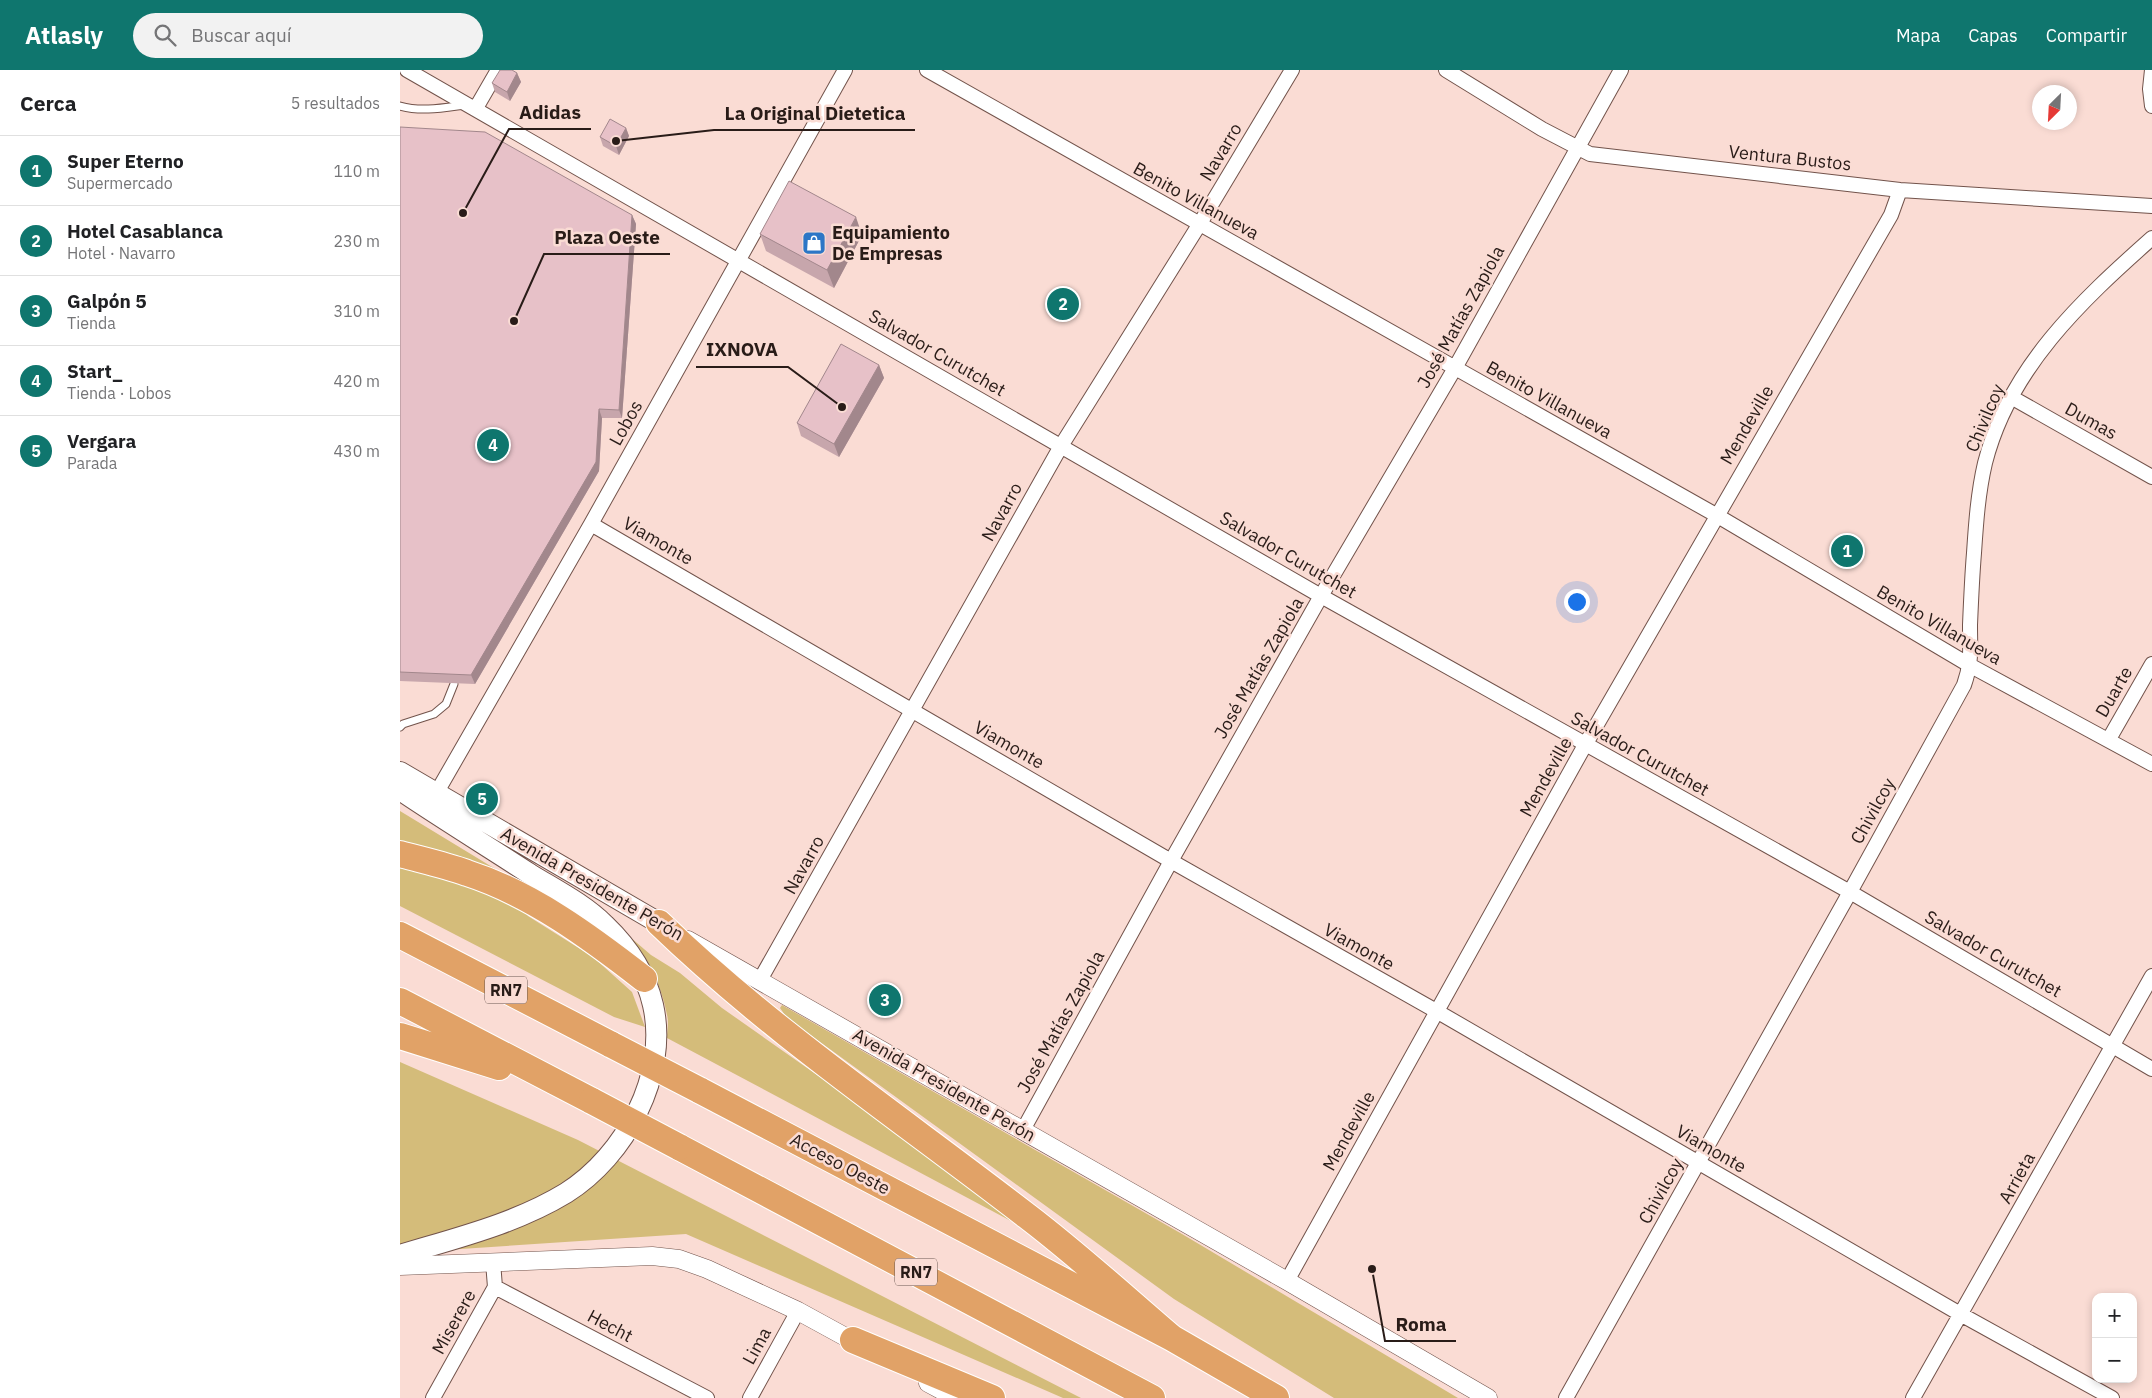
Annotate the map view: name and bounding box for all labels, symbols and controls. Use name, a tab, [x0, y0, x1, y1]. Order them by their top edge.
search box	[133, 13, 483, 58]
text: Atlasly	[25, 19, 103, 51]
icon: search	[151, 21, 179, 49]
text: Buscar aquí	[191, 23, 291, 47]
text: Mapa	[1896, 24, 1940, 47]
text: Capas	[1968, 24, 2018, 47]
text: Compartir	[2046, 24, 2127, 47]
north arrow	[2032, 85, 2077, 130]
text: Cerca	[20, 89, 77, 117]
text: 5 resultados	[291, 93, 380, 113]
callout: Adidas	[509, 95, 591, 129]
callout: La Original Dietetica	[714, 96, 915, 130]
text: Adidas	[519, 100, 581, 124]
text: La Original Dietetica	[725, 101, 906, 125]
street label: Navarro	[1194, 119, 1247, 185]
street label: Ventura Bustos	[1728, 140, 1853, 175]
text: Super Eterno	[67, 149, 184, 173]
street label: Benito Villanueva	[1129, 157, 1263, 245]
text: 1	[31, 161, 41, 181]
text: 110 m	[333, 161, 380, 181]
text: Supermercado	[67, 173, 173, 193]
text: Hotel Casablanca	[67, 219, 223, 243]
callout: Plaza Oeste	[544, 220, 670, 254]
place label: Equipamiento De Empresas	[832, 221, 950, 265]
text: Plaza Oeste	[554, 225, 660, 249]
shop icon: Equipamiento De Empresas	[801, 230, 827, 256]
text: 2	[31, 231, 41, 251]
text: 230 m	[333, 231, 380, 251]
street label: José Matías Zapiola	[1412, 241, 1509, 392]
text: Hotel · Navarro	[67, 243, 175, 263]
pin: 2	[1047, 285, 1079, 323]
text: Galpón 5	[67, 289, 147, 313]
text: 3	[31, 301, 41, 321]
text: 310 m	[333, 301, 380, 321]
street label: Salvador Curutchet	[865, 304, 1010, 401]
text: Tienda	[67, 313, 116, 333]
callout: IXNOVA	[696, 333, 788, 367]
text: IXNOVA	[706, 337, 778, 361]
street label: Benito Villanueva	[1482, 356, 1616, 444]
text: Start_	[67, 359, 123, 383]
text: 4	[31, 371, 41, 391]
text: 420 m	[333, 371, 380, 391]
street label: Chivilcoy	[1960, 380, 2009, 455]
street label: Mendeville	[1715, 381, 1779, 469]
text: Tienda · Lobos	[67, 383, 171, 403]
street label: Lobos	[604, 396, 647, 449]
street label: Dumas	[2061, 397, 2121, 444]
pin: 4	[477, 426, 509, 464]
text: Vergara	[67, 429, 136, 453]
text: 5	[31, 441, 41, 461]
text: 430 m	[333, 441, 380, 461]
text: Parada	[67, 453, 117, 473]
street label: Navarro	[976, 478, 1027, 545]
street label: Salvador Curutchet	[1216, 506, 1361, 603]
street label: Viamonte	[619, 511, 698, 570]
pin: 1	[1831, 532, 1863, 570]
street label: Benito Villanueva	[1873, 580, 2006, 670]
your location	[1564, 589, 1590, 615]
street label: José Matías Zapiola	[1209, 593, 1309, 743]
street label: Duarte	[2090, 662, 2137, 721]
street label: Salvador Curutchet	[1567, 706, 1713, 801]
street label: Viamonte	[970, 715, 1049, 774]
street label: Mendeville	[1514, 733, 1577, 821]
street label: Chivilcoy	[1845, 774, 1900, 848]
pin: 5	[466, 780, 498, 818]
street label: Avenida Presidente Perón	[497, 822, 688, 945]
street label: Navarro	[778, 831, 829, 898]
street label: Salvador Curutchet	[1921, 905, 2066, 1002]
street label: Viamonte	[1320, 918, 1399, 975]
street label: José Matías Zapiola	[1012, 946, 1109, 1097]
road number: RN7	[485, 976, 527, 1004]
pin: 3	[869, 981, 901, 1019]
street label: Avenida Presidente Perón	[849, 1023, 1040, 1146]
street label: Mendeville	[1317, 1087, 1380, 1175]
street label: Viamonte	[1672, 1119, 1751, 1178]
street label: Acceso Oeste	[786, 1128, 894, 1200]
street label: Arrieta	[1993, 1148, 2040, 1207]
street label: Chivilcoy	[1633, 1154, 1688, 1228]
road number: RN7	[895, 1258, 937, 1286]
street label: Miserere	[426, 1285, 481, 1358]
map controls	[2092, 1293, 2137, 1383]
button: +	[2092, 1293, 2137, 1338]
street label: Hecht	[584, 1304, 637, 1347]
callout: Roma	[1385, 1307, 1456, 1341]
text: Roma	[1395, 1312, 1447, 1336]
street label: Lima	[737, 1323, 776, 1368]
button: −	[2092, 1338, 2137, 1383]

